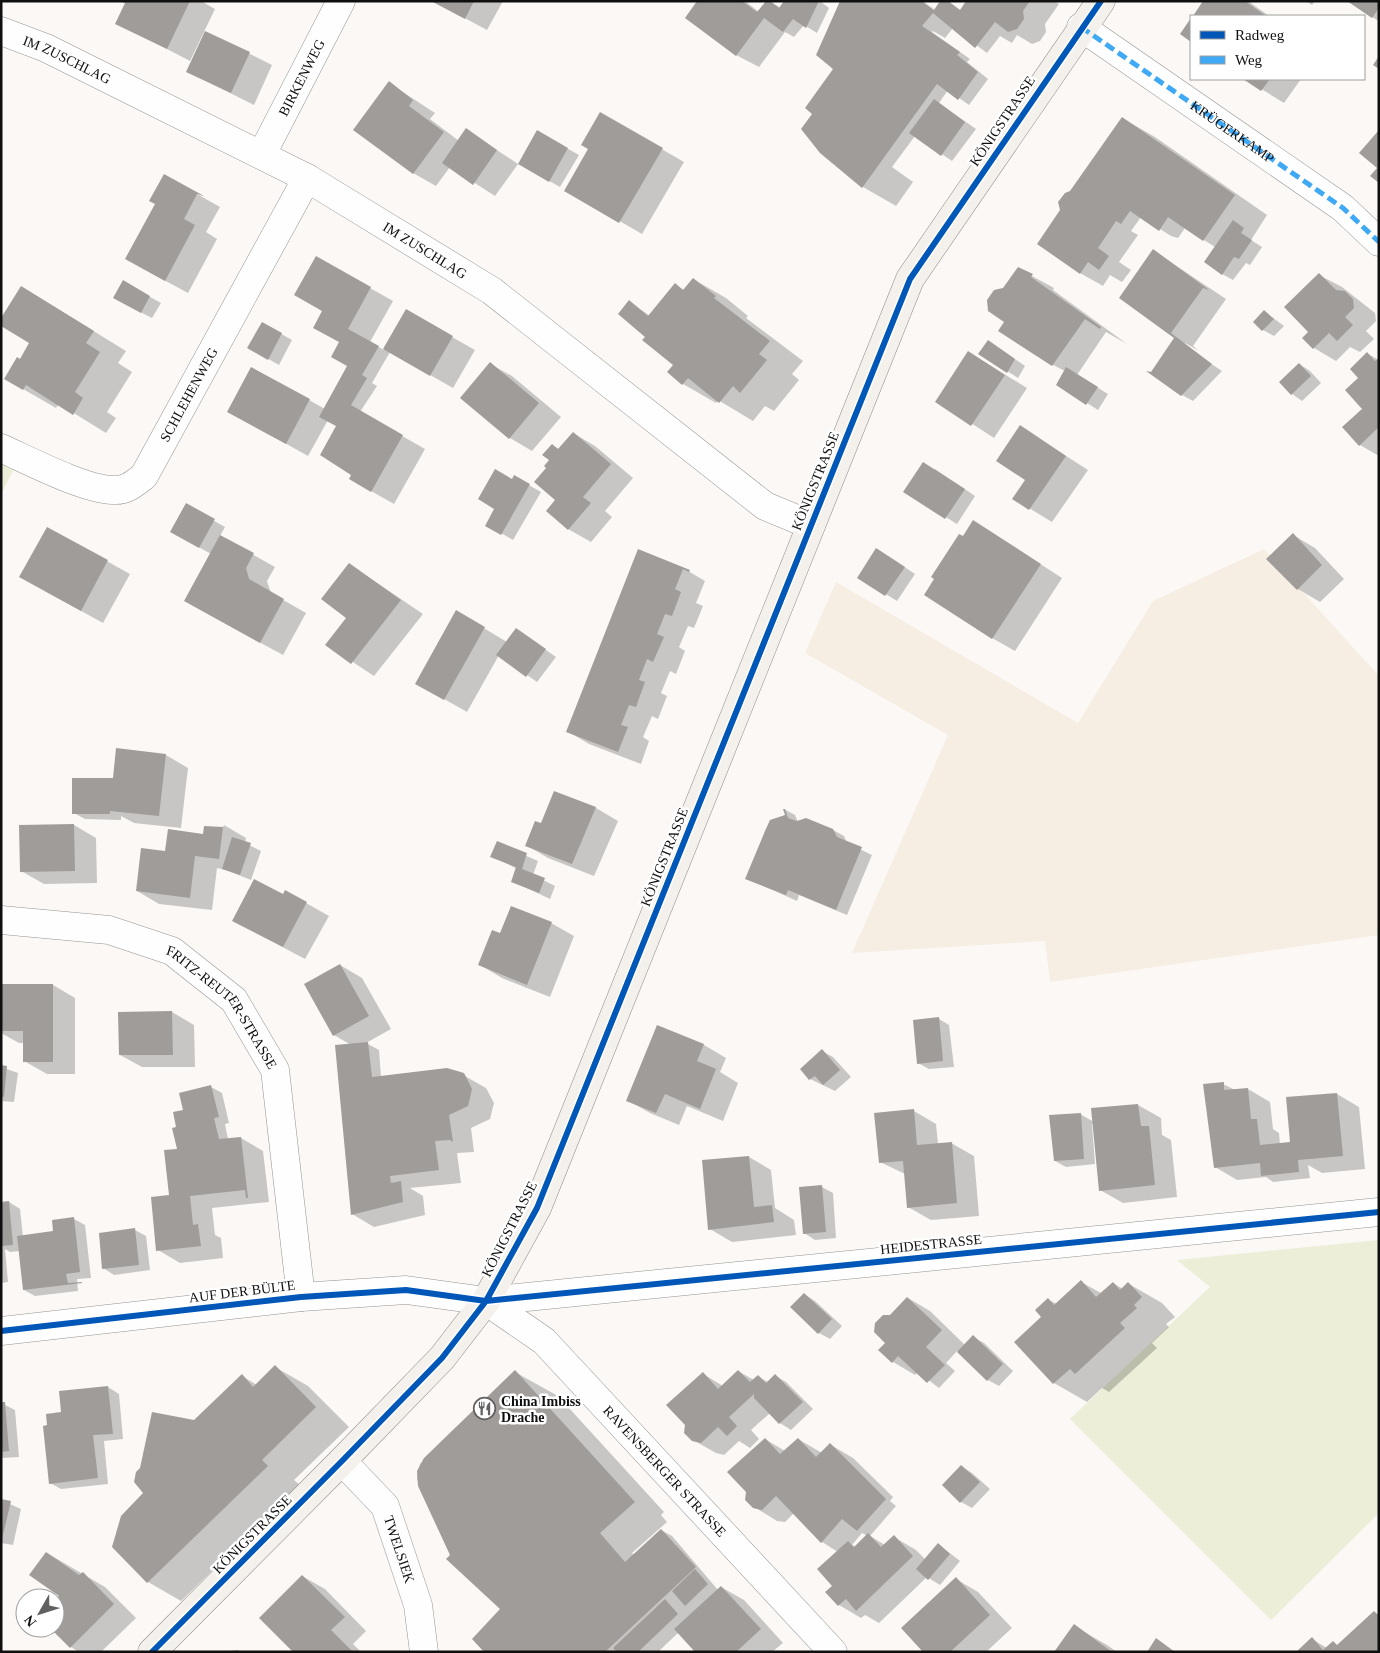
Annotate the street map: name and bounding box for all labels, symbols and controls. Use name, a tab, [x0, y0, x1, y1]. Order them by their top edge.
legend	[1190, 15, 1365, 80]
text: Radweg	[1235, 27, 1285, 43]
street label: IM ZUSCHLAG	[21, 33, 113, 87]
street label: BIRKENWEG	[276, 37, 328, 119]
text: Weg	[1235, 52, 1263, 68]
street label: KÖNIGSTRASSE	[966, 73, 1038, 169]
street label: KRÜGERKAMP	[1187, 98, 1277, 166]
street label: IM ZUSCHLAG	[380, 219, 469, 282]
street label: SCHLEHENWEG	[157, 345, 221, 444]
street label: KÖNIGSTRASSE	[788, 429, 842, 533]
street label: KÖNIGSTRASSE	[637, 805, 691, 909]
street label: FRITZ-REUTER-STRASSE	[164, 943, 280, 1072]
street label: KÖNIGSTRASSE	[478, 1179, 540, 1279]
street label: HEIDESTRASSE	[880, 1232, 983, 1257]
street label: AUF DER BÜLTE	[188, 1277, 296, 1305]
place label: China Imbiss Drache	[501, 1394, 581, 1425]
restaurant icon: China Imbiss Drache	[473, 1397, 497, 1421]
street label: RAVENSBERGER STRASSE	[600, 1403, 729, 1540]
street label: KÖNIGSTRASSE	[209, 1491, 295, 1577]
street label: TWELSIEK	[381, 1514, 417, 1585]
north arrow	[15, 1588, 65, 1638]
text: N	[21, 1612, 39, 1630]

